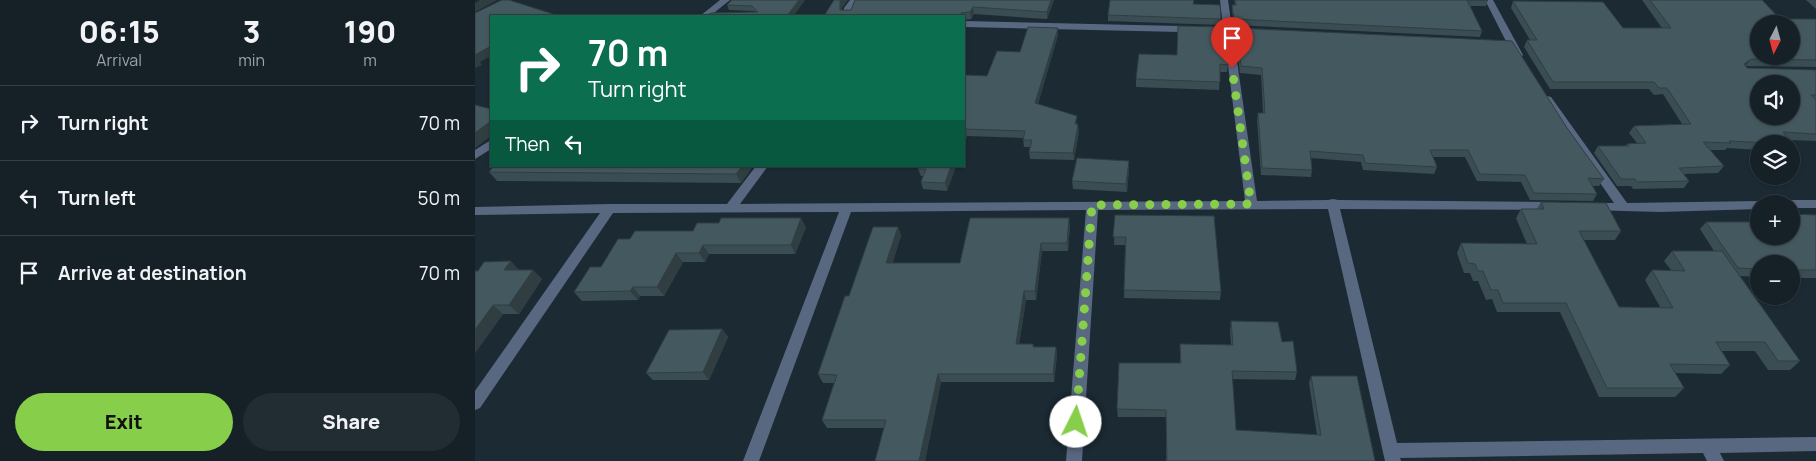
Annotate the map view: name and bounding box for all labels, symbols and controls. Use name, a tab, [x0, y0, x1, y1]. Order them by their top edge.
text: 06:15	[79, 11, 160, 52]
text: 3	[243, 11, 261, 52]
text: 190	[344, 11, 396, 52]
north arrow	[1750, 15, 1800, 65]
map controls	[1750, 15, 1800, 305]
pin	[1211, 17, 1253, 68]
icon: arrive	[1218, 24, 1246, 52]
text: 70 m	[588, 29, 668, 77]
icon: right	[505, 35, 570, 100]
text: Arrival	[96, 49, 142, 71]
text: min	[238, 49, 265, 71]
text: m	[363, 49, 377, 71]
text: Turn right	[588, 74, 686, 104]
button: sound	[1750, 75, 1800, 125]
icon: right	[15, 109, 43, 137]
text: Turn right	[58, 110, 148, 136]
text: 70 m	[419, 110, 460, 136]
icon: left	[560, 130, 588, 158]
text: Then	[505, 131, 550, 157]
button: layers	[1750, 135, 1800, 185]
icon: left	[15, 184, 43, 212]
text: Turn left	[58, 185, 136, 211]
text: 50 m	[418, 185, 460, 211]
button: +	[1750, 195, 1800, 245]
button: −	[1750, 255, 1800, 305]
icon: arrive	[15, 259, 43, 287]
text: Arrive at destination	[58, 260, 247, 286]
text: 70 m	[419, 260, 460, 286]
button: Exit	[15, 393, 233, 451]
button: Share	[243, 393, 460, 451]
position arrow	[1049, 395, 1101, 447]

